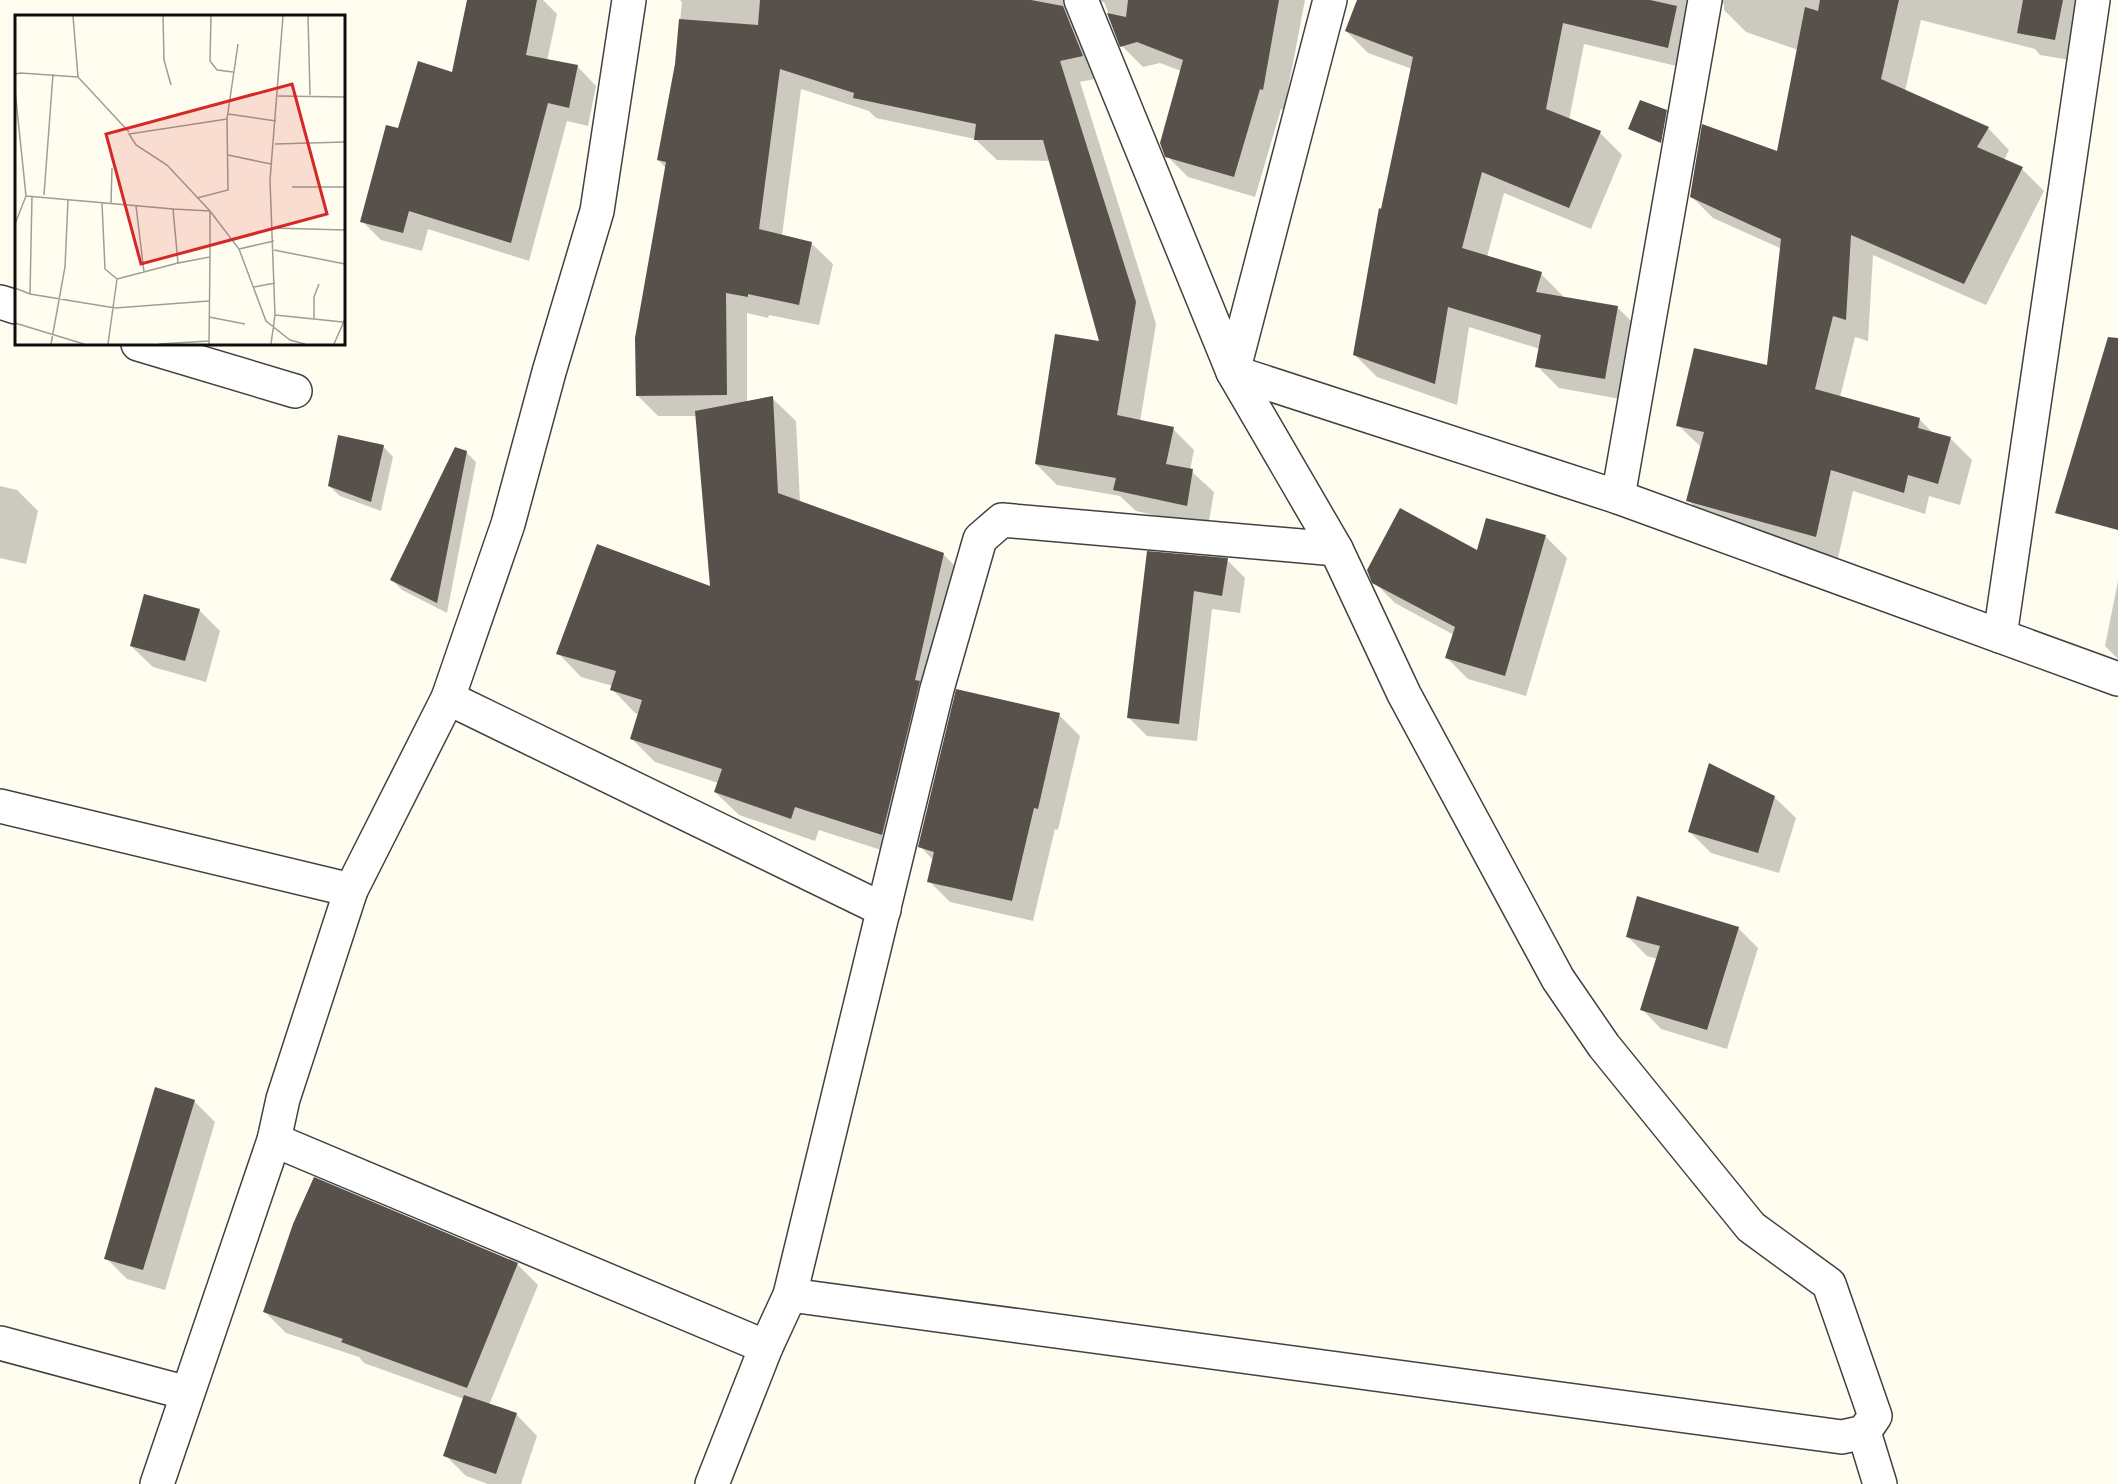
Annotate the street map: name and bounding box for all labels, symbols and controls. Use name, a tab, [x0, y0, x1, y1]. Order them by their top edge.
inset map	[15, 15, 345, 345]

